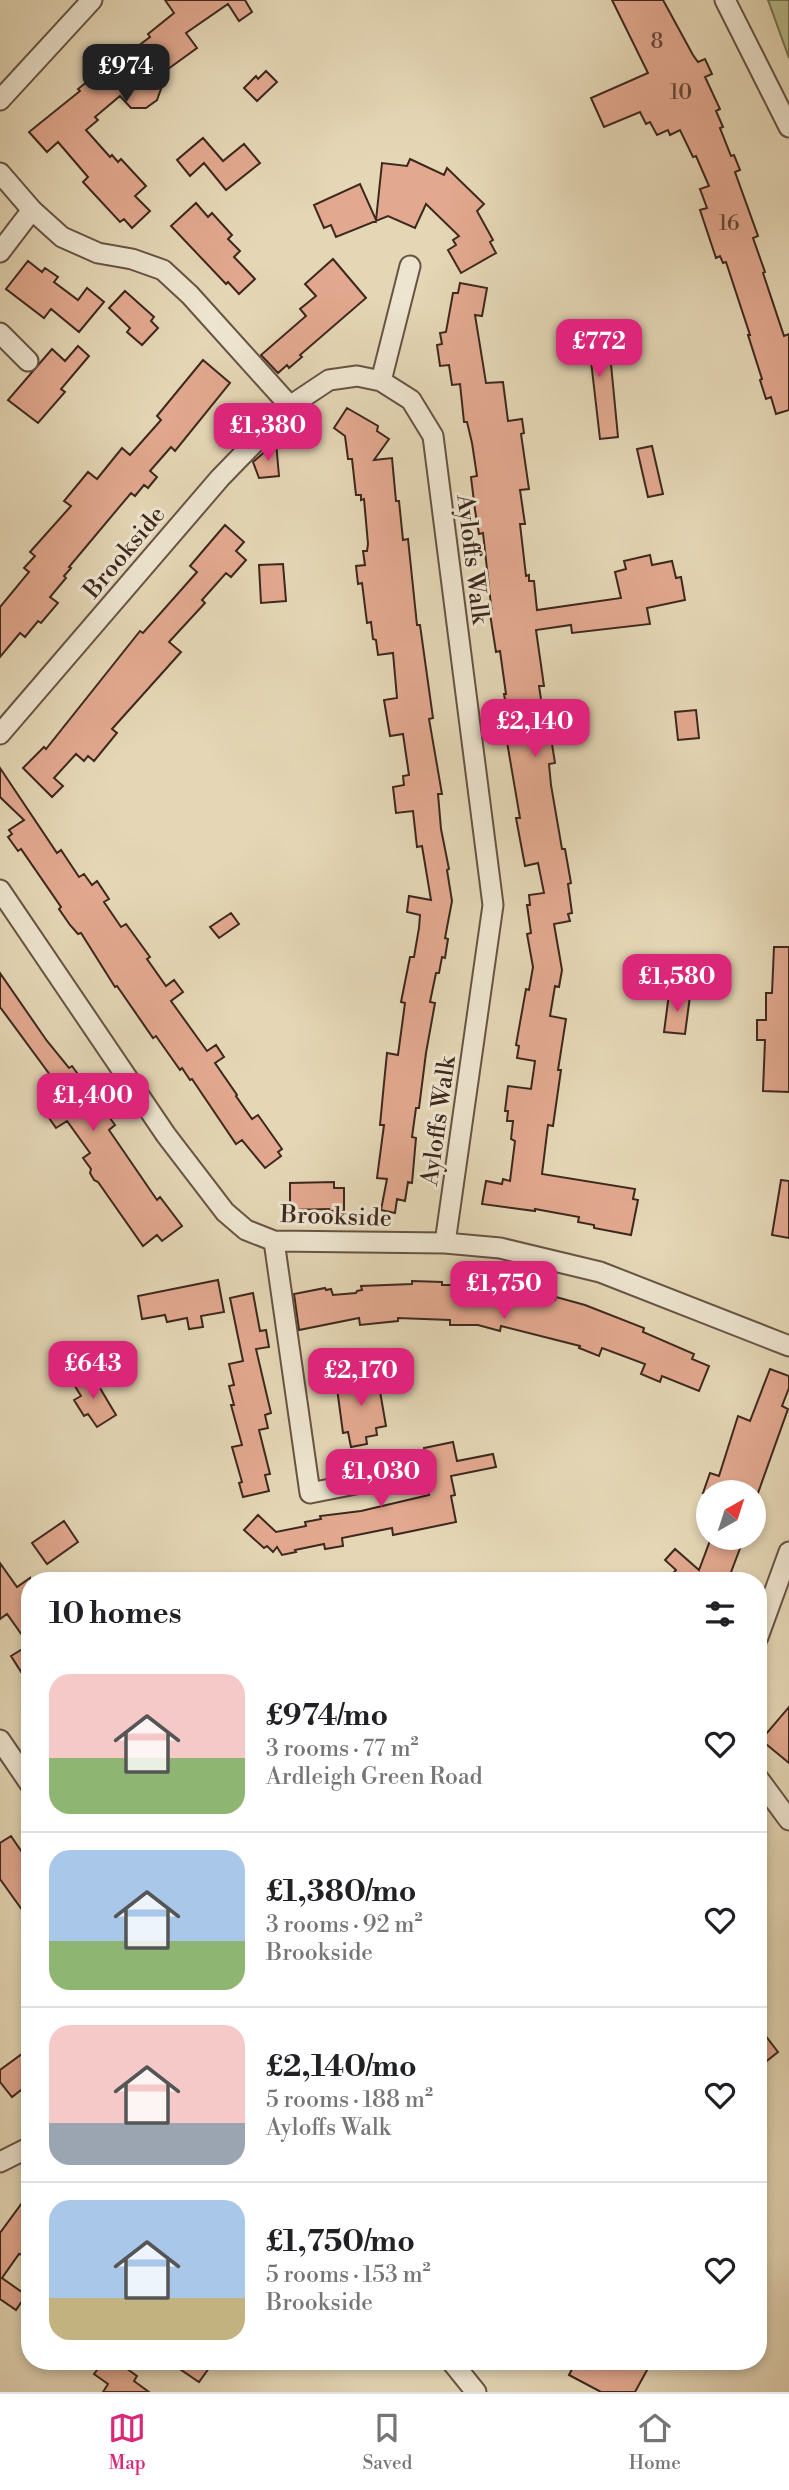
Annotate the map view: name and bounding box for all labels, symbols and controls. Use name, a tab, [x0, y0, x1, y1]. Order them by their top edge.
house number: 8	[651, 29, 663, 55]
pin: £974	[85, 44, 167, 104]
text: £974	[99, 53, 153, 81]
house number: 10	[670, 80, 692, 106]
house number: 16	[718, 211, 740, 237]
pin: £772	[558, 320, 640, 379]
text: £772	[572, 328, 626, 356]
pin: £1,380	[211, 404, 325, 463]
text: £1,380	[230, 412, 306, 440]
street label: Ayloffs Walk	[449, 492, 495, 627]
street label: Brookside	[77, 500, 172, 606]
pin: £2,140	[478, 700, 592, 759]
text: £2,140	[497, 708, 573, 736]
pin: £1,580	[620, 954, 734, 1014]
text: £1,580	[639, 963, 715, 991]
street label: Ayloffs Walk	[415, 1053, 463, 1189]
pin: £1,400	[36, 1074, 150, 1133]
text: £1,400	[53, 1082, 133, 1110]
street label: Brookside	[279, 1200, 392, 1234]
pin: £1,750	[447, 1262, 561, 1321]
text: £1,750	[466, 1270, 542, 1298]
pin: £643	[52, 1342, 134, 1401]
pin: £2,170	[304, 1348, 418, 1408]
text: £643	[64, 1350, 122, 1378]
text: £2,170	[324, 1357, 398, 1385]
pin: £1,030	[324, 1450, 438, 1509]
text: £1,030	[342, 1458, 420, 1486]
north arrow	[696, 1480, 766, 1550]
map controls	[696, 1480, 766, 1550]
text: 10 homes	[49, 1595, 182, 1633]
icon: filters	[701, 1595, 739, 1633]
text: £974/mo	[266, 1697, 388, 1735]
icon: home	[105, 1702, 189, 1786]
icon: heart	[701, 1725, 739, 1763]
text: 3 rooms · 77 m²	[266, 1735, 419, 1763]
text: Ardleigh Green Road	[266, 1763, 483, 1791]
text: £1,380/mo	[266, 1873, 416, 1911]
icon: home	[105, 1878, 189, 1962]
icon: heart	[701, 1901, 739, 1939]
text: 3 rooms · 92 m²	[266, 1911, 422, 1939]
text: Brookside	[266, 1939, 373, 1967]
text: £2,140/mo	[266, 2048, 417, 2086]
icon: home	[105, 2053, 189, 2137]
icon: heart	[701, 2076, 739, 2114]
text: 5 rooms · 188 m²	[266, 2086, 433, 2114]
text: Ayloffs Walk	[266, 2114, 391, 2142]
text: £1,750/mo	[266, 2223, 415, 2261]
icon: home	[105, 2228, 189, 2312]
icon: heart	[701, 2251, 739, 2289]
text: 5 rooms · 153 m²	[266, 2261, 431, 2289]
text: Brookside	[266, 2289, 373, 2317]
tab: Map	[108, 2409, 146, 2475]
tab: Saved	[362, 2409, 412, 2475]
tab: Home	[629, 2409, 681, 2475]

